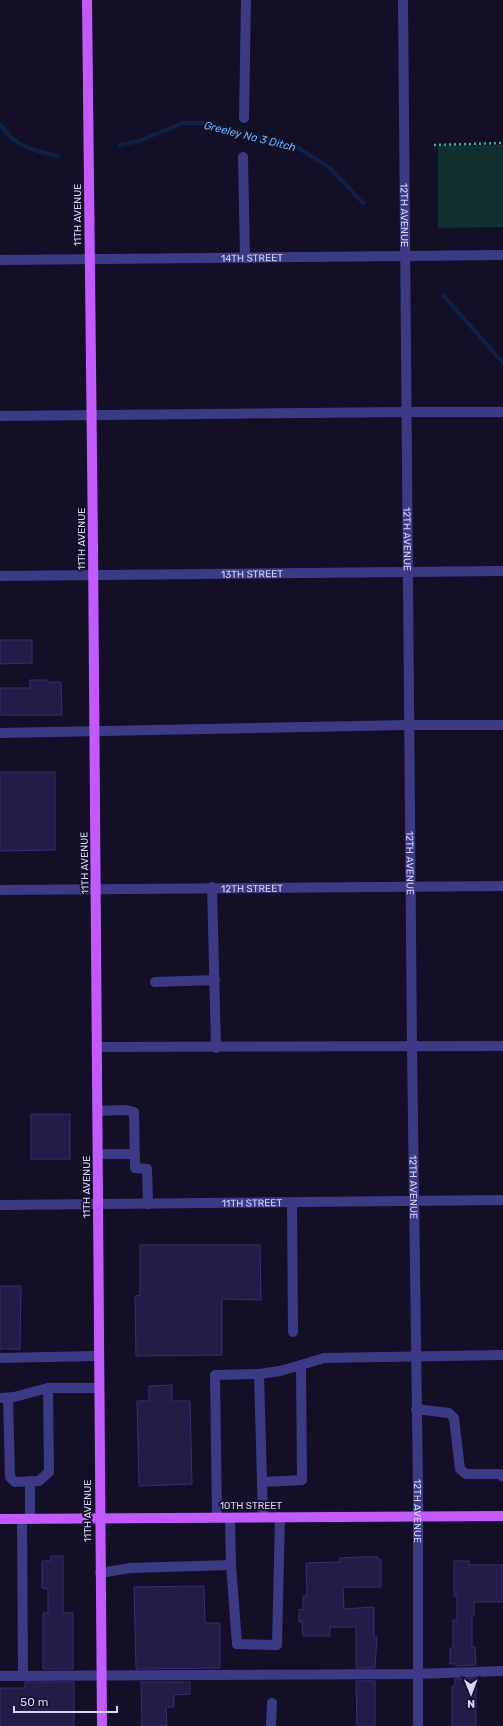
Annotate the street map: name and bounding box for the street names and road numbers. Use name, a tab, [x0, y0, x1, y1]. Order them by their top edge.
street label: 12TH AVENUE	[398, 183, 410, 247]
street label: 11TH AVENUE	[72, 184, 84, 246]
street label: 14TH STREET	[221, 252, 283, 265]
street label: 12TH AVENUE	[400, 507, 413, 571]
street label: 11TH AVENUE	[76, 508, 88, 570]
street label: 13TH STREET	[221, 568, 283, 581]
street label: 12TH AVENUE	[403, 831, 416, 895]
street label: 11TH AVENUE	[78, 832, 92, 894]
street label: 12TH STREET	[221, 883, 283, 895]
street label: 12TH AVENUE	[406, 1155, 419, 1219]
street label: 11TH AVENUE	[81, 1156, 93, 1218]
street label: 11TH STREET	[222, 1197, 282, 1210]
street label: 12TH AVENUE	[411, 1479, 423, 1543]
street label: 11TH AVENUE	[82, 1480, 94, 1542]
street label: 10TH STREET	[220, 1500, 282, 1512]

